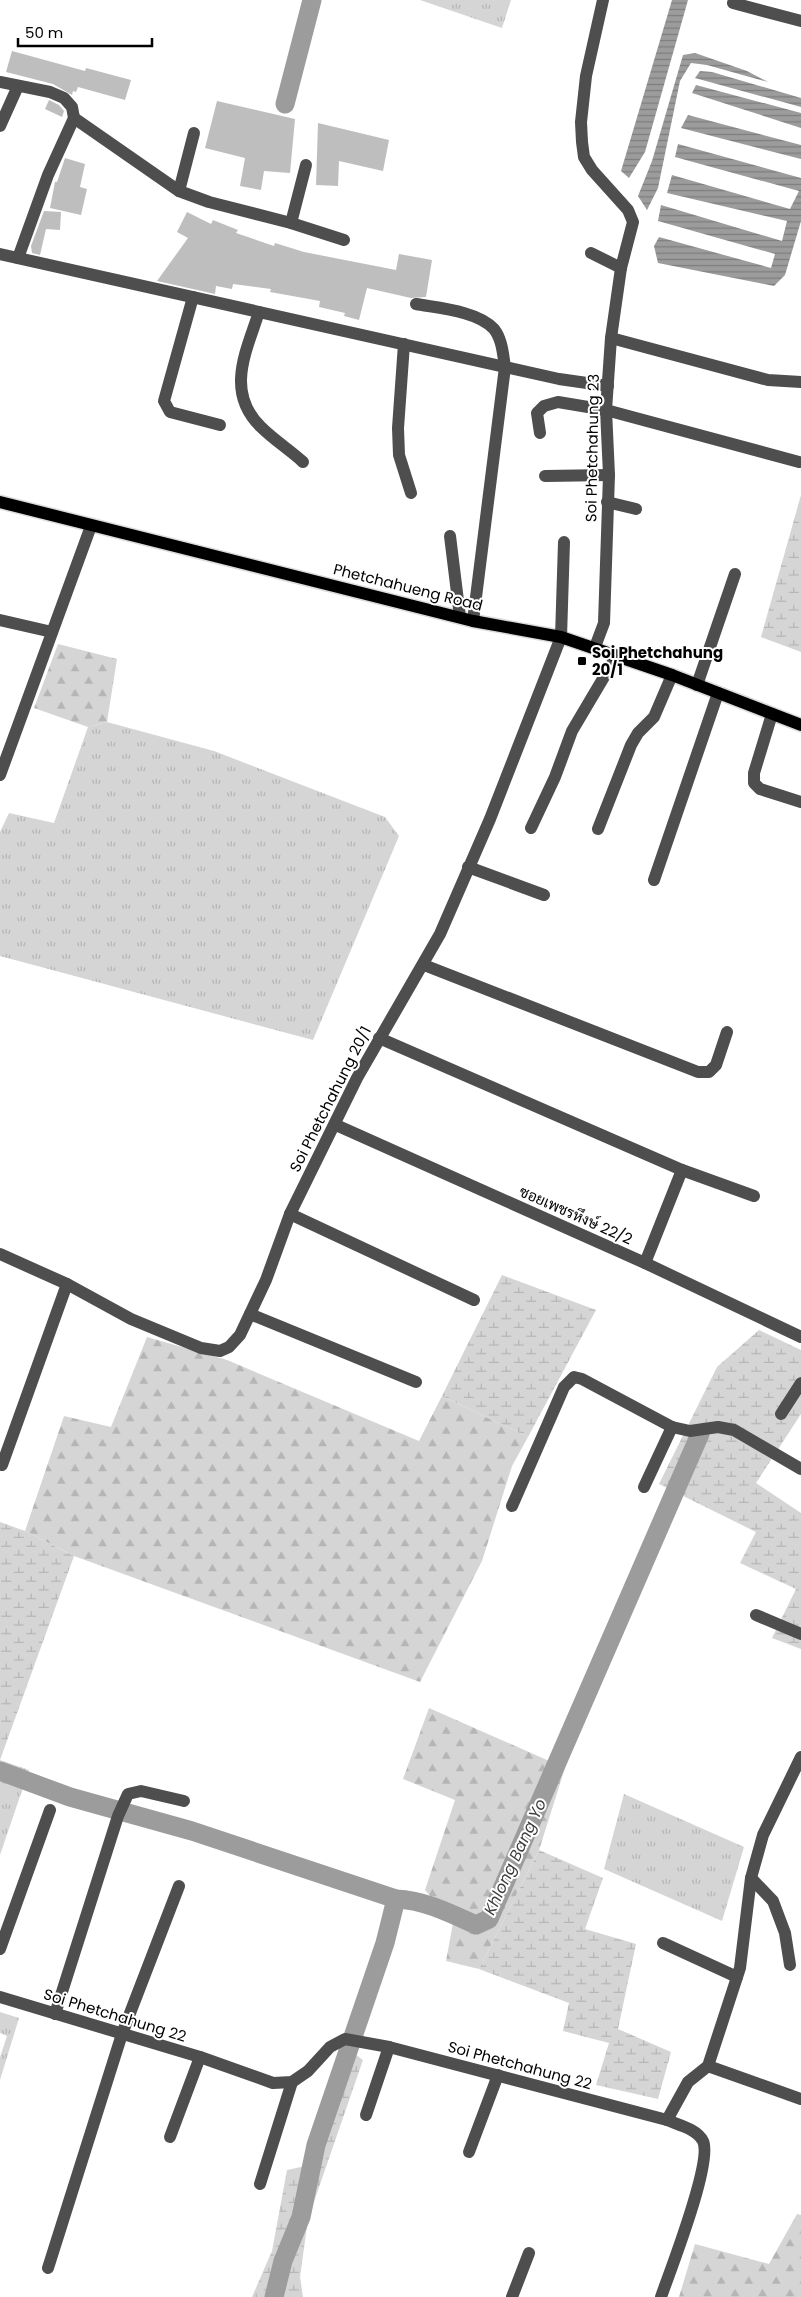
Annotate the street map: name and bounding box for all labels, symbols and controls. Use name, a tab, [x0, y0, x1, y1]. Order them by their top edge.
scale bar	[18, 15, 151, 47]
text: 50 m	[25, 22, 63, 43]
street label: Soi Phetchahung 23	[580, 374, 604, 522]
street label: Phetchahueng Road	[331, 558, 485, 616]
place label: Soi Phetchahung 20/1	[592, 642, 723, 680]
marker: Soi Phetchahung 20/1	[576, 655, 588, 667]
street label: Soi Phetchahung 20/1	[284, 1023, 376, 1175]
street label: ซอยเพชรหึงษ์ 22/2	[516, 1181, 636, 1249]
water label: Khlong Bang Yo	[478, 1795, 552, 1919]
street label: Soi Phetchahung 22	[41, 1983, 189, 2047]
street label: Soi Phetchahung 22	[446, 2036, 594, 2094]

